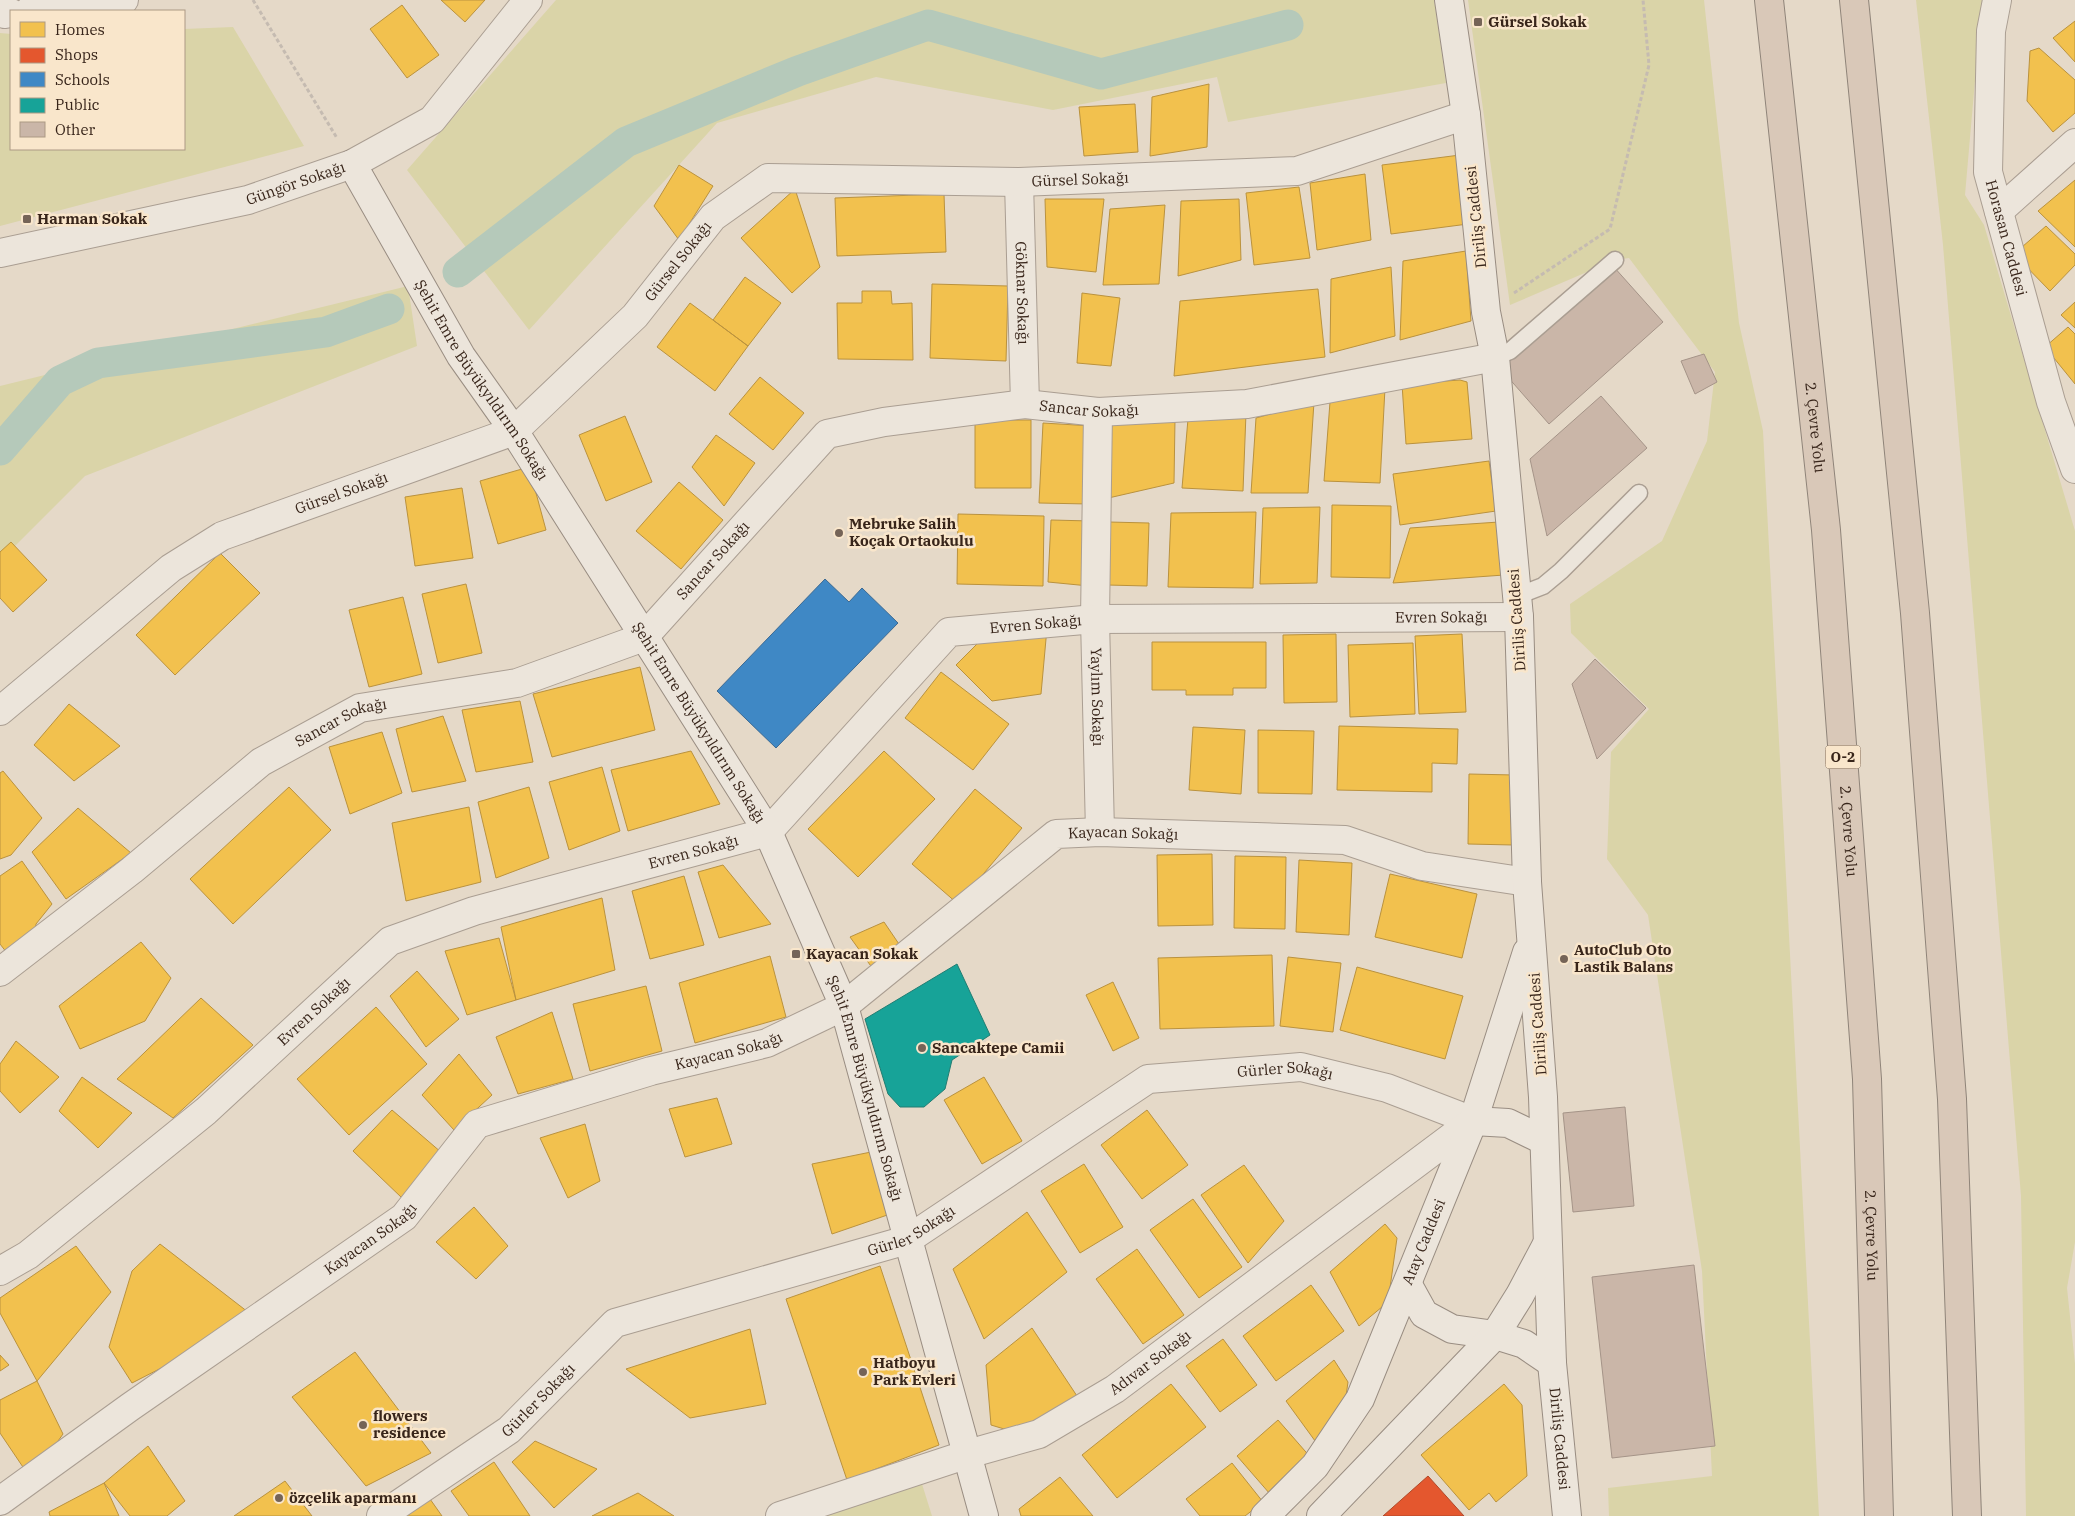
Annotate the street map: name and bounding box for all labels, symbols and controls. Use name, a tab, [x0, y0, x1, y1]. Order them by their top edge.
legend	[10, 10, 185, 150]
place label: Gürsel Sokak	[1488, 12, 1587, 31]
marker: Gürsel Sokak	[1472, 16, 1484, 28]
text: Homes	[55, 20, 105, 39]
text: Shops	[55, 45, 98, 64]
text: Schools	[55, 70, 110, 89]
text: Public	[55, 95, 100, 114]
text: Other	[55, 120, 95, 139]
street label: Güngör Sokağı	[243, 157, 348, 209]
street label: Diriliş Caddesi	[1461, 165, 1490, 269]
street label: Gürsel Sokağı	[1031, 168, 1129, 190]
street label: Horasan Caddesi	[1982, 177, 2032, 298]
place label: Harman Sokak	[37, 209, 148, 228]
marker: Harman Sokak	[21, 213, 33, 225]
street label: Gürsel Sokağı	[640, 217, 715, 305]
street label: Göknar Sokağı	[1012, 241, 1033, 345]
street label: Şehit Emre Büyükyıldırım Sokağı	[411, 276, 553, 484]
street label: 2. Çevre Yolu	[1801, 381, 1830, 474]
street label: Sancar Sokağı	[1038, 396, 1140, 421]
street label: Gürsel Sokağı	[292, 467, 390, 518]
place label: Mebruke Salih Koçak Ortaokulu	[849, 514, 974, 550]
street label: Sancar Sokağı	[672, 516, 753, 604]
marker: Mebruke Salih Koçak Ortaokulu	[833, 527, 845, 539]
street label: Diriliş Caddesi	[1503, 568, 1530, 672]
street label: Evren Sokağı	[1395, 607, 1488, 627]
street label: Evren Sokağı	[989, 610, 1083, 637]
street label: Şehit Emre Büyükyıldırım Sokağı	[628, 618, 770, 827]
street label: Yaylım Sokağı	[1087, 647, 1108, 747]
street label: Sancar Sokağı	[291, 694, 388, 751]
road number: O-2	[1826, 746, 1860, 769]
street label: 2. Çevre Yolu	[1836, 785, 1862, 877]
street label: Kayacan Sokağı	[1068, 822, 1179, 844]
street label: Evren Sokağı	[646, 830, 741, 873]
place label: AutoClub Oto Lastik Balans	[1574, 940, 1673, 976]
place label: Kayacan Sokak	[806, 944, 919, 963]
marker: Kayacan Sokak	[790, 948, 802, 960]
marker: AutoClub Oto Lastik Balans	[1558, 953, 1570, 965]
street label: Evren Sokağı	[273, 972, 354, 1049]
street label: Şehit Emre Büyükyıldırım Sokağı	[823, 972, 907, 1204]
street label: Diriliş Caddesi	[1524, 972, 1551, 1076]
street label: Kayacan Sokağı	[673, 1027, 786, 1074]
place label: Sancaktepe Camii	[932, 1038, 1064, 1057]
marker: Sancaktepe Camii	[916, 1042, 928, 1054]
street label: Gürler Sokağı	[1236, 1057, 1335, 1084]
street label: 2. Çevre Yolu	[1861, 1190, 1883, 1281]
street label: Atay Caddesi	[1397, 1196, 1449, 1287]
street label: Kayacan Sokağı	[320, 1198, 421, 1279]
street label: Gürler Sokağı	[865, 1200, 959, 1260]
street label: Adıvar Sokağı	[1105, 1325, 1195, 1399]
place label: Hatboyu Park Evleri	[873, 1353, 956, 1389]
street label: Gürler Sokağı	[498, 1359, 579, 1441]
marker: Hatboyu Park Evleri	[857, 1366, 869, 1378]
street label: Diriliş Caddesi	[1545, 1386, 1574, 1491]
place label: flowers residence	[373, 1406, 446, 1442]
marker: flowers residence	[357, 1419, 369, 1431]
place label: özçelik aparmanı	[289, 1488, 417, 1507]
marker: özçelik aparmanı	[273, 1492, 285, 1504]

